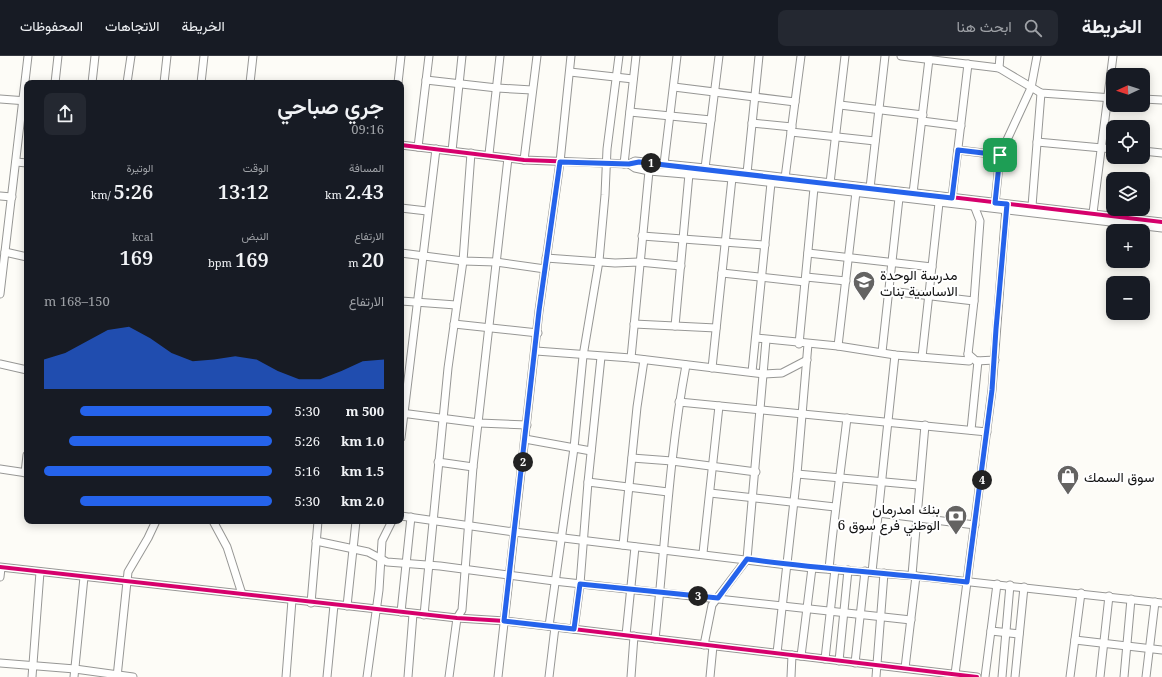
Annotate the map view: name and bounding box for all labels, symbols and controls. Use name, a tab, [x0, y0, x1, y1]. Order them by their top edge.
search box	[778, 10, 1058, 46]
text: الخريطة	[1082, 13, 1142, 39]
text: المحفوظات	[20, 16, 83, 35]
text: الاتجاهات	[105, 16, 159, 35]
text: الخريطة	[181, 16, 225, 35]
text: ابحث هنا	[956, 16, 1012, 36]
icon: search	[1022, 17, 1044, 39]
north arrow	[1106, 68, 1150, 112]
map controls	[1106, 68, 1150, 320]
text: جري صباحي	[277, 90, 384, 120]
button: share	[44, 93, 86, 135]
text: 09:16	[351, 120, 384, 138]
button: locate	[1106, 120, 1150, 164]
pin	[983, 138, 1017, 172]
icon: arrive	[989, 144, 1011, 166]
pin: 1	[641, 153, 661, 173]
text: 1	[648, 155, 654, 170]
text: الوتيرة	[126, 160, 153, 175]
text: الوقت	[243, 160, 269, 175]
text: المسافة	[349, 160, 384, 175]
button: layers	[1106, 172, 1150, 216]
text: 5:26	[114, 178, 153, 205]
text: 13:12	[218, 178, 269, 205]
text: 2.43	[345, 178, 384, 205]
text: /km	[91, 187, 114, 202]
text: km	[325, 187, 345, 202]
button: +	[1106, 224, 1150, 268]
text: النبض	[241, 228, 269, 243]
text: الارتفاع	[354, 228, 384, 243]
text: kcal	[132, 229, 153, 244]
text: 169	[120, 244, 153, 271]
text: 169	[235, 246, 269, 273]
text: 20	[361, 246, 384, 273]
text: bpm	[208, 255, 235, 270]
text: m	[348, 255, 361, 270]
place label: مدرسة الوحدة الاساسية بنات	[880, 265, 958, 300]
school or university icon: مدرسة الوحدة الاساسية بنات	[851, 269, 877, 302]
button: −	[1106, 276, 1150, 320]
text: 150–168 m	[44, 292, 110, 310]
text: الارتفاع	[349, 292, 384, 310]
text: 5:30	[294, 402, 320, 420]
text: 500 m	[346, 402, 384, 420]
text: 5:26	[294, 432, 320, 450]
text: 1.0 km	[341, 432, 384, 450]
pin: 2	[513, 452, 533, 472]
text: 2	[520, 454, 526, 469]
text: 5:16	[294, 462, 320, 480]
text: 1.5 km	[341, 462, 384, 480]
shop icon: سوق السمك	[1055, 463, 1081, 496]
place label: سوق السمك	[1084, 467, 1154, 486]
pin: 4	[972, 470, 992, 490]
text: 4	[979, 472, 985, 487]
text: 5:30	[294, 492, 320, 510]
text: 2.0 km	[341, 492, 384, 510]
place label: بنك امدرمان الوطني فرع سوق 6	[837, 499, 940, 537]
bank icon: بنك امدرمان الوطني فرع سوق 6	[943, 503, 969, 536]
pin: 3	[688, 586, 708, 606]
text: 3	[695, 588, 701, 603]

